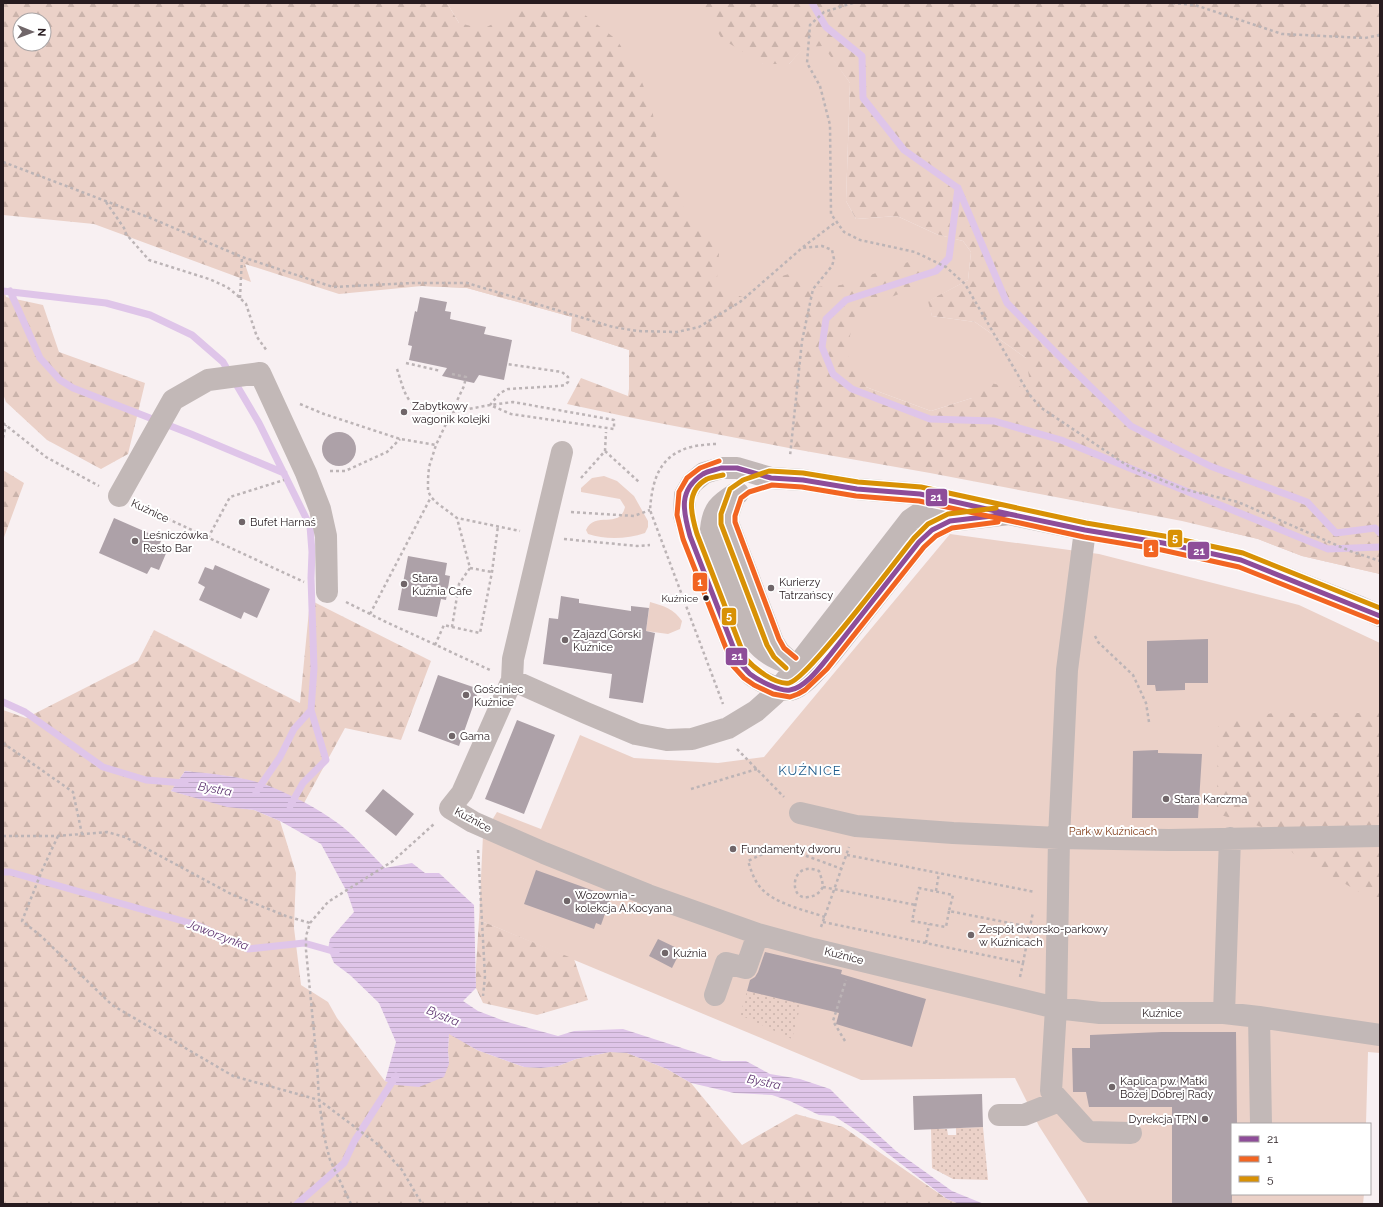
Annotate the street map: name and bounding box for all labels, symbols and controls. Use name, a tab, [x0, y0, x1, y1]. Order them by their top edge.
north arrow	[12, 12, 52, 52]
text: N	[35, 28, 48, 36]
place label: Zabytkowy wagonik kolejki	[412, 400, 490, 426]
marker: Zabytkowy wagonik kolejki	[399, 407, 409, 417]
line badge: 21	[925, 488, 948, 507]
text: 21	[930, 491, 942, 504]
street label: Kuźnice	[129, 497, 171, 526]
place label: Bufet Harnaś	[250, 516, 316, 529]
marker: Bufet Harnaś	[237, 517, 247, 527]
place label: Leśniczówka Resto Bar	[143, 529, 208, 555]
line badge: 5	[1167, 529, 1183, 548]
text: 5	[1172, 532, 1178, 545]
marker: Leśniczówka Resto Bar	[130, 536, 140, 546]
line badge: 1	[1143, 539, 1159, 558]
line badge: 21	[1187, 541, 1210, 560]
text: 1	[1148, 542, 1154, 555]
text: 21	[1193, 545, 1205, 558]
place label: Stara Kuźnia Cafe	[412, 572, 472, 598]
line badge: 1	[692, 572, 708, 592]
text: 1	[697, 576, 703, 589]
place label: Kurierzy Tatrzańscy	[779, 576, 833, 602]
marker: Stara Kuźnia Cafe	[399, 579, 409, 589]
marker: Kurierzy Tatrzańscy	[766, 583, 776, 593]
place label: Kuźnice	[662, 593, 698, 604]
marker: Kuźnice	[701, 593, 711, 603]
line badge: 5	[721, 607, 737, 626]
text: 5	[726, 610, 732, 623]
place label: Zajazd Górski Kuźnice	[573, 628, 641, 654]
marker: Zajazd Górski Kuźnice	[560, 635, 570, 645]
line badge: 21	[725, 647, 748, 666]
text: 21	[731, 650, 743, 663]
place label: Gościniec Kuźnice	[474, 683, 523, 709]
marker: Gościniec Kuźnice	[461, 690, 471, 700]
place label: Gama	[460, 730, 490, 743]
marker: Gama	[447, 731, 457, 741]
district label: KUŹNICE	[778, 763, 842, 778]
water label: Bystra	[197, 779, 233, 799]
place label: Stara Karczma	[1174, 793, 1247, 806]
marker: Stara Karczma	[1161, 794, 1171, 804]
street label: Kuźnice	[452, 805, 494, 835]
park label: Park w Kuźnicach	[1069, 825, 1157, 838]
place label: Fundamenty dworu	[741, 843, 841, 856]
marker: Fundamenty dworu	[728, 844, 738, 854]
place label: Wozownia - kolekcja A.Kocyana	[575, 889, 672, 915]
marker: Wozownia - kolekcja A.Kocyana	[562, 896, 572, 906]
water label: Jaworzynka	[185, 917, 251, 953]
place label: Zespół dworsko-parkowy w Kuźnicach	[979, 923, 1108, 949]
marker: Zespół dworsko-parkowy w Kuźnicach	[966, 930, 976, 940]
street label: Kuźnice	[823, 945, 866, 967]
place label: Kuźnia	[673, 947, 707, 960]
marker: Kuźnia	[660, 948, 670, 958]
water label: Bystra	[425, 1003, 461, 1029]
street label: Kuźnice	[1142, 1007, 1183, 1020]
water label: Bystra	[746, 1072, 782, 1092]
place label: Kaplica pw. Matki Bożej Dobrej Rady	[1120, 1075, 1213, 1101]
marker: Kaplica pw. Matki Bożej Dobrej Rady	[1107, 1082, 1117, 1092]
place label: Dyrekcja TPN	[1128, 1113, 1197, 1126]
marker: Dyrekcja TPN	[1200, 1114, 1210, 1124]
legend	[1231, 1123, 1371, 1195]
text: 21	[1267, 1132, 1278, 1146]
text: 1	[1267, 1152, 1272, 1166]
text: 5	[1267, 1172, 1274, 1186]

